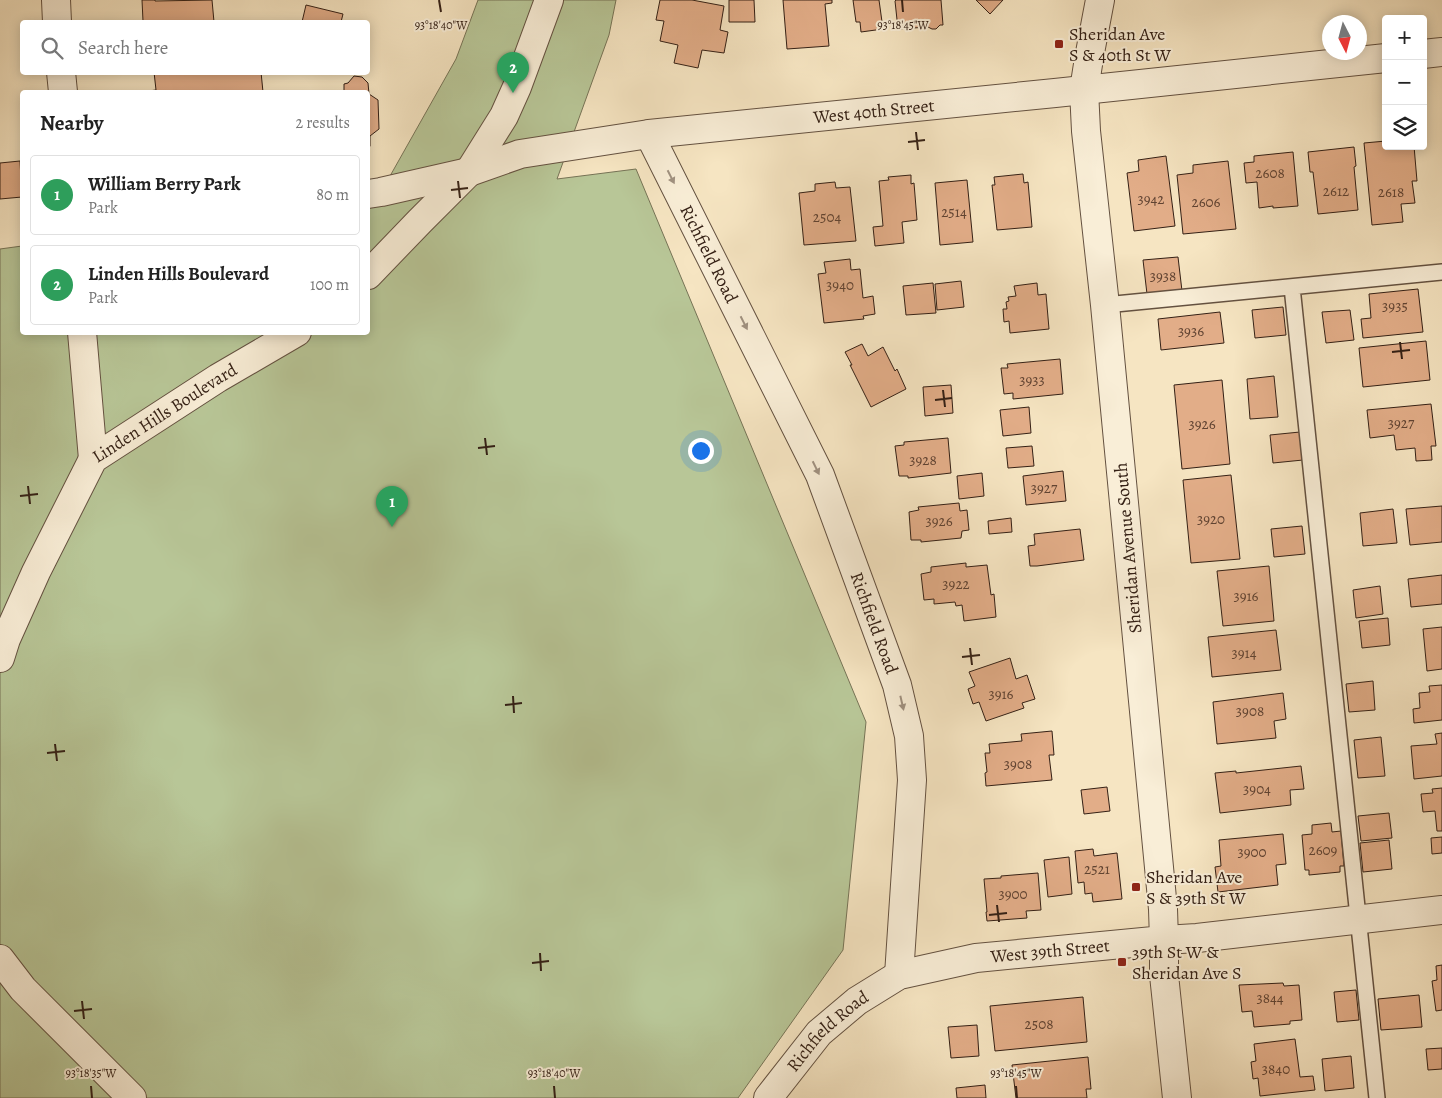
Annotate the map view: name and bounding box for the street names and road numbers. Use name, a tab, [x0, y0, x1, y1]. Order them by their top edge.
street label: West 40th Street	[811, 93, 936, 129]
street label: Richfield Road	[674, 201, 744, 307]
street label: Linden Hills Boulevard	[88, 357, 242, 468]
street label: Sheridan Avenue South	[1109, 461, 1147, 634]
street label: Richfield Road	[845, 569, 904, 678]
street label: West 39th Street	[989, 933, 1111, 969]
street label: Richfield Road	[781, 985, 873, 1077]

